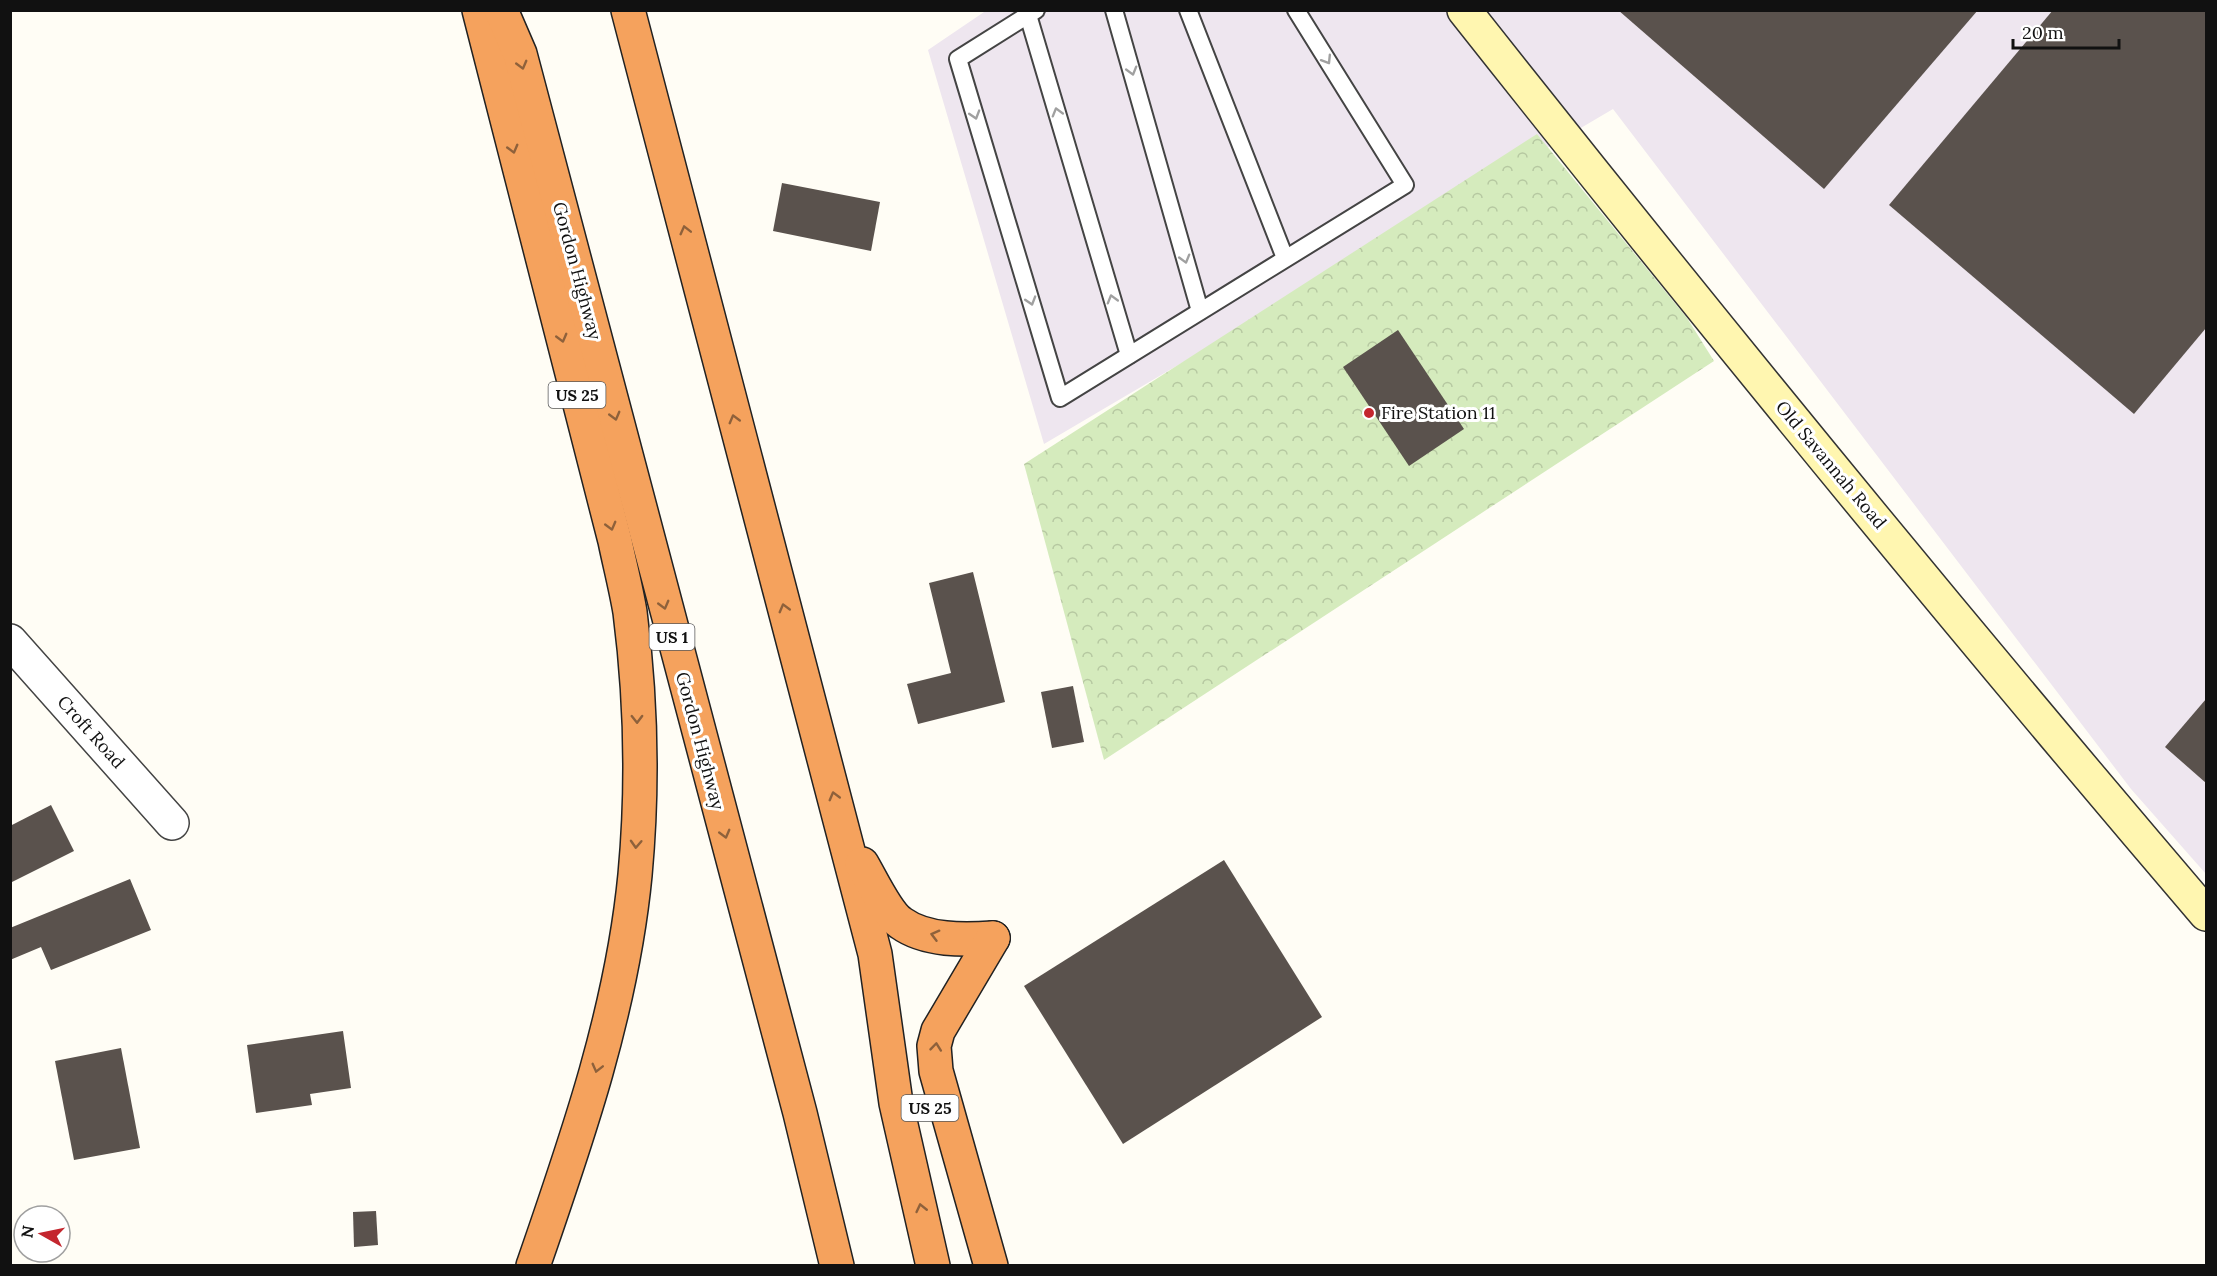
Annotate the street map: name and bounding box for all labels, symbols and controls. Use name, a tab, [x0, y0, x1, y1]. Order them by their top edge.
scale bar	[2013, 12, 2120, 50]
text: 20 m	[2022, 21, 2064, 44]
one-way arrow	[1320, 54, 1332, 64]
one-way arrow	[515, 60, 528, 70]
one-way arrow	[1125, 65, 1137, 76]
one-way arrow	[1052, 107, 1064, 118]
one-way arrow	[968, 109, 980, 120]
one-way arrow	[506, 144, 519, 154]
street label: Gordon Highway	[548, 199, 607, 343]
one-way arrow	[679, 226, 692, 236]
one-way arrow	[1178, 253, 1190, 263]
one-way arrow	[1107, 294, 1119, 305]
one-way arrow	[1024, 296, 1036, 306]
one-way arrow	[555, 332, 567, 342]
road number: US 25	[548, 382, 606, 408]
street label: Old Savannah Road	[1771, 396, 1892, 534]
place label: Fire Station 11	[1381, 401, 1496, 424]
marker: Fire Station 11	[1362, 406, 1376, 420]
one-way arrow	[607, 411, 620, 421]
one-way arrow	[728, 414, 741, 424]
one-way arrow	[604, 520, 616, 531]
one-way arrow	[656, 600, 669, 610]
one-way arrow	[778, 603, 791, 613]
road number: US 1	[650, 624, 694, 650]
street label: Gordon Highway	[671, 669, 730, 813]
street label: Croft Road	[53, 690, 130, 773]
one-way arrow	[631, 714, 644, 723]
one-way arrow	[828, 791, 841, 801]
one-way arrow	[718, 828, 730, 839]
one-way arrow	[630, 839, 642, 848]
one-way arrow	[930, 930, 940, 943]
one-way arrow	[929, 1042, 942, 1052]
one-way arrow	[592, 1062, 604, 1073]
road number: US 25	[902, 1095, 958, 1121]
one-way arrow	[916, 1203, 929, 1213]
north arrow	[12, 1204, 72, 1264]
text: N	[16, 1224, 38, 1239]

